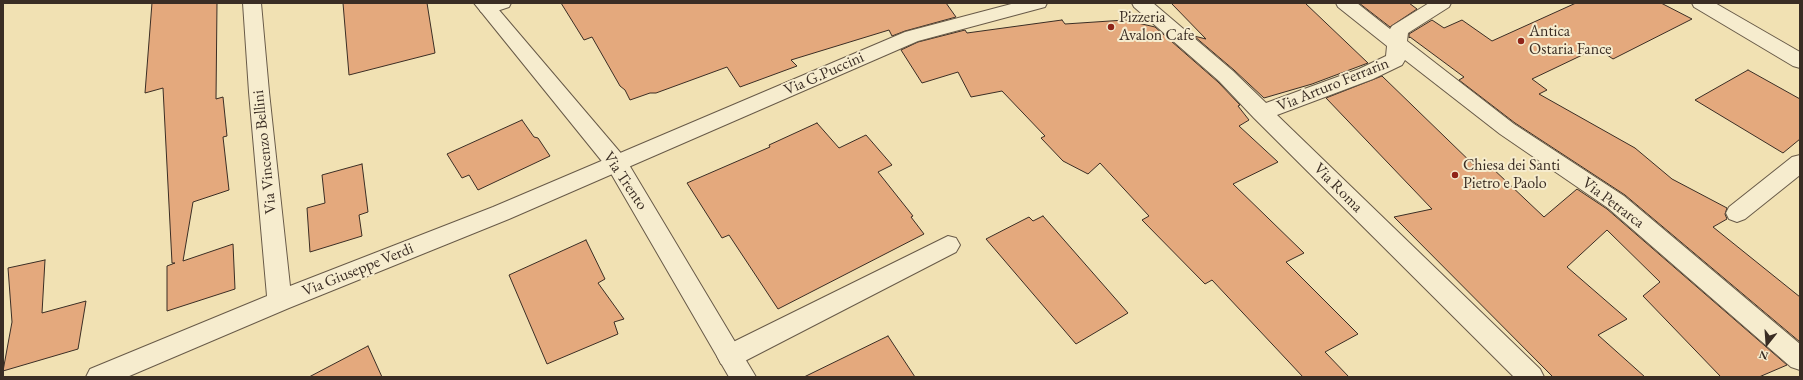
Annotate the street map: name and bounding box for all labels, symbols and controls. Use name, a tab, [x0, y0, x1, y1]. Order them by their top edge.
place label: Pizzeria Avalon Cafe	[1119, 8, 1194, 46]
marker: Pizzeria Avalon Cafe	[1106, 22, 1116, 32]
place label: Antica Ostaria Fance	[1529, 22, 1612, 60]
marker: Antica Ostaria Fance	[1516, 36, 1526, 46]
street label: Via G.Puccini	[781, 48, 867, 100]
street label: Via Arturo Ferrarin	[1274, 54, 1392, 116]
street label: Via Vincenzo Bellini	[249, 89, 281, 215]
street label: Via Trento	[599, 148, 651, 214]
place label: Chiesa dei Santi Pietro e Paolo	[1463, 156, 1560, 194]
street label: Via Roma	[1309, 159, 1367, 217]
marker: Chiesa dei Santi Pietro e Paolo	[1450, 170, 1460, 180]
street label: Via Petrarca	[1578, 173, 1648, 233]
street label: Via Giuseppe Verdi	[300, 239, 416, 301]
north arrow	[1747, 324, 1787, 364]
text: N	[1757, 347, 1770, 363]

